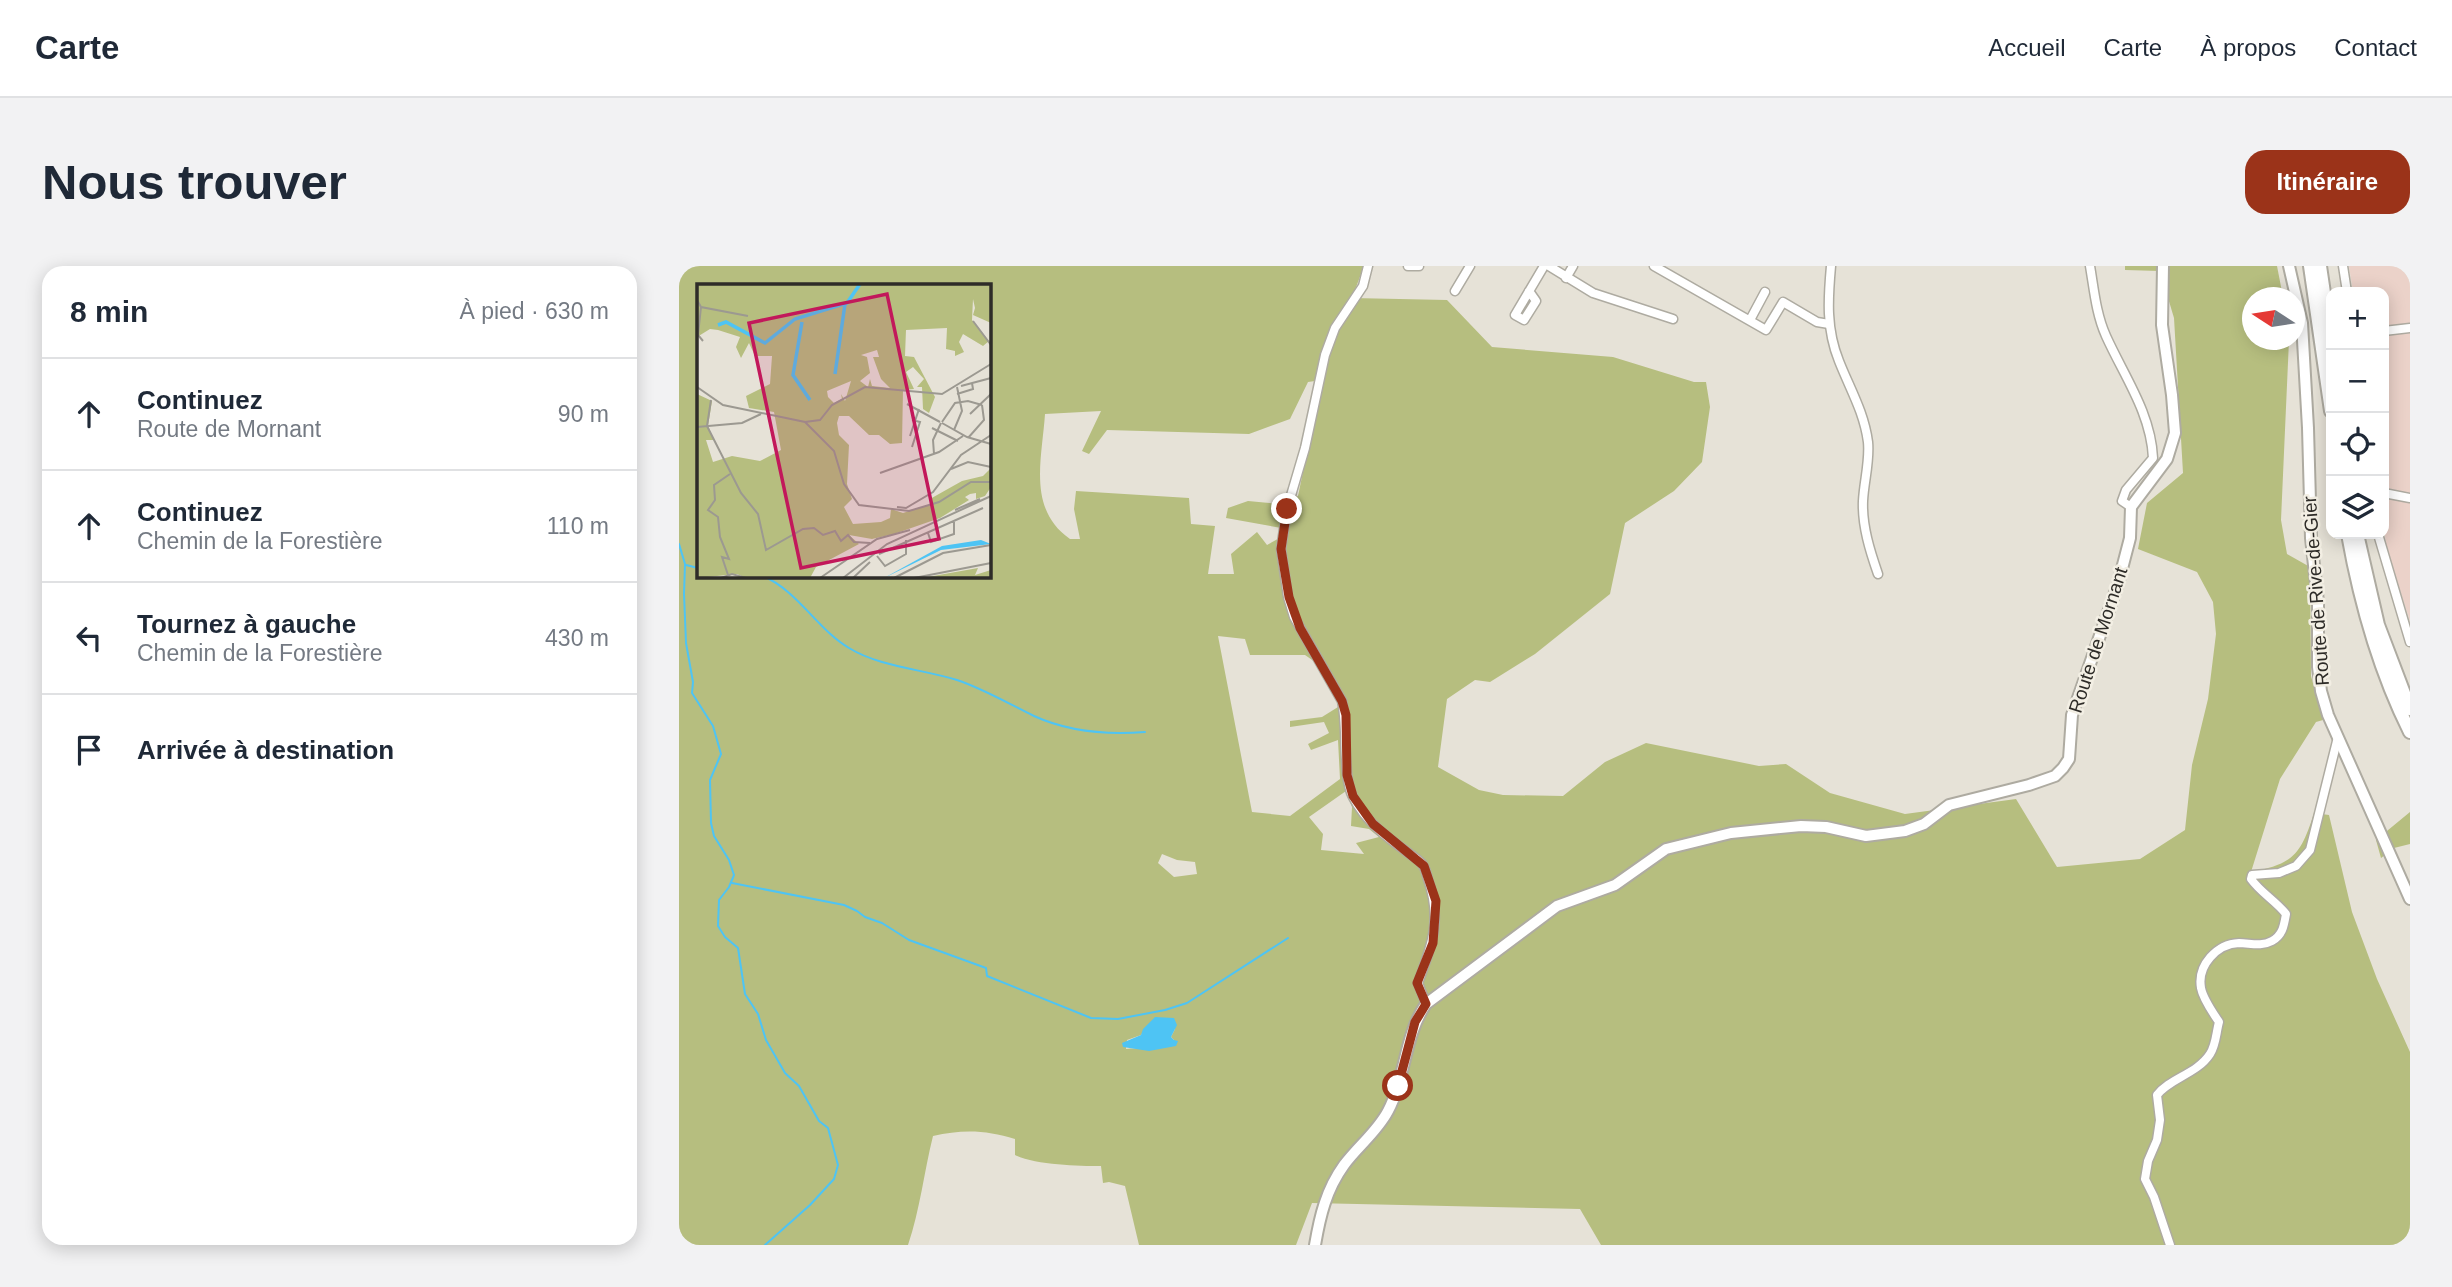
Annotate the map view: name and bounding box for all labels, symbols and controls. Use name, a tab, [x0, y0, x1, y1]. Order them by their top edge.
text: Carte	[35, 29, 119, 66]
text: Accueil	[1988, 34, 2066, 61]
text: Carte	[2104, 34, 2162, 61]
text: À propos	[2200, 34, 2296, 61]
text: Contact	[2334, 34, 2417, 61]
button: Itinéraire	[2245, 150, 2410, 214]
text: Nous trouver	[42, 155, 347, 209]
inset map	[697, 284, 991, 578]
north arrow	[2242, 287, 2305, 350]
map controls	[2326, 287, 2389, 539]
button: +	[2326, 287, 2389, 350]
text: 8 min	[70, 295, 148, 328]
text: À pied · 630 m	[459, 298, 609, 324]
button: −	[2326, 350, 2389, 413]
text: Continuez	[137, 385, 263, 415]
icon: ahead	[70, 395, 108, 433]
text: 90 m	[558, 401, 609, 427]
button: locate	[2326, 413, 2389, 476]
text: Route de Mornant	[137, 416, 321, 442]
button: layers	[2326, 476, 2389, 539]
route end	[1271, 493, 1302, 524]
street label: Route de Rive-de-Gier	[2299, 495, 2333, 687]
text: Continuez	[137, 497, 263, 527]
icon: ahead	[70, 507, 108, 545]
text: 110 m	[547, 513, 609, 539]
text: Chemin de la Forestière	[137, 528, 382, 554]
street label: Route de Mornant	[2065, 564, 2132, 716]
text: Tournez à gauche	[137, 609, 356, 639]
icon: left	[70, 619, 108, 657]
text: 430 m	[545, 625, 609, 651]
text: Chemin de la Forestière	[137, 640, 382, 666]
icon: arrive	[70, 731, 108, 769]
text: Arrivée à destination	[137, 735, 394, 765]
route start	[1382, 1070, 1413, 1101]

